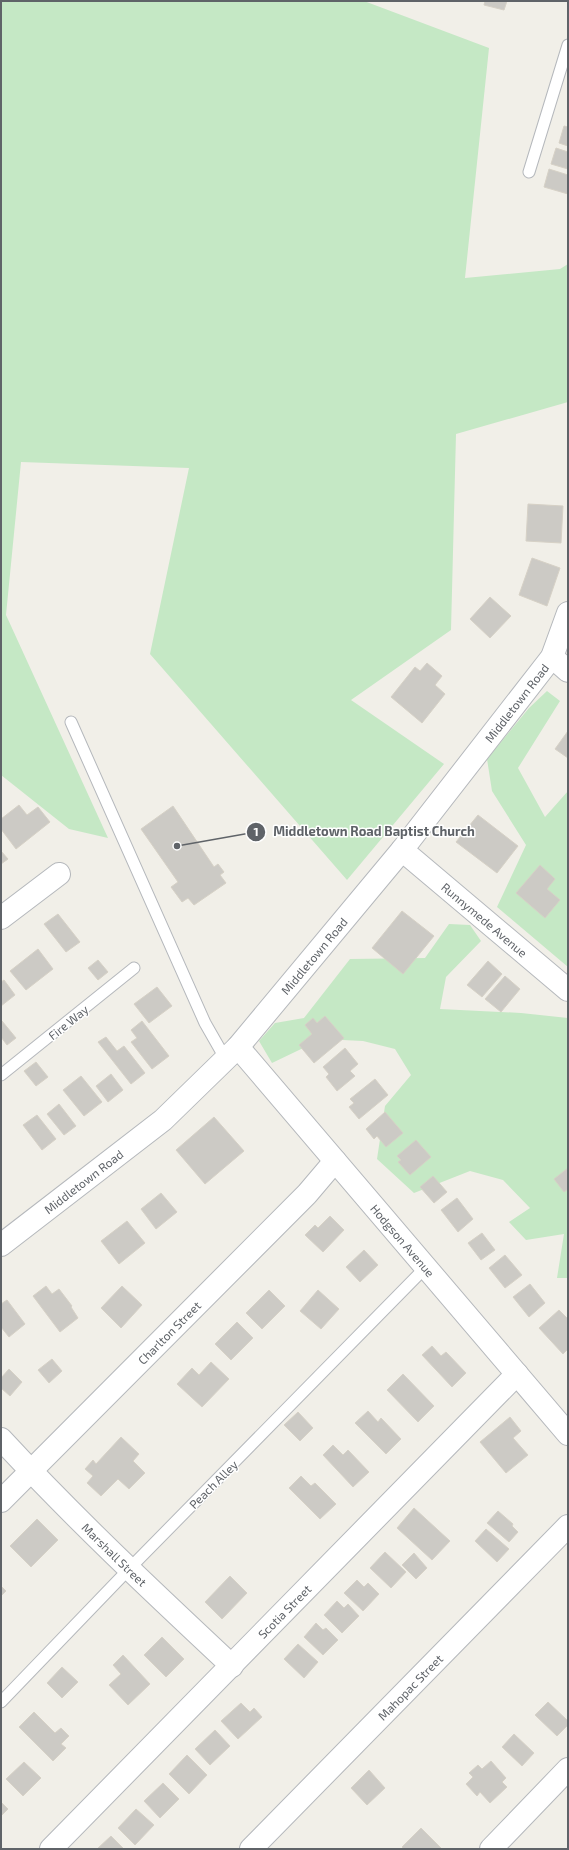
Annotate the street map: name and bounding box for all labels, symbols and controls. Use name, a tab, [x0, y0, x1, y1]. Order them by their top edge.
street label: Middletown Road	[481, 661, 551, 745]
callout: Middletown Road Baptist Church	[246, 819, 483, 844]
text: Middletown Road Baptist Church	[273, 823, 475, 839]
text: 1	[253, 824, 259, 838]
street label: Runnymede Avenue	[439, 880, 530, 960]
street label: Middletown Road	[278, 914, 350, 997]
street label: Fire Way	[45, 1001, 91, 1042]
street label: Middletown Road	[41, 1147, 126, 1216]
street label: Hodgson Avenue	[368, 1201, 438, 1279]
street label: Charlton Street	[135, 1298, 204, 1367]
street label: Peach Alley	[186, 1456, 241, 1511]
street label: Marshall Street	[79, 1520, 150, 1589]
street label: Scotia Street	[255, 1581, 314, 1641]
street label: Mahopac Street	[375, 1651, 446, 1723]

